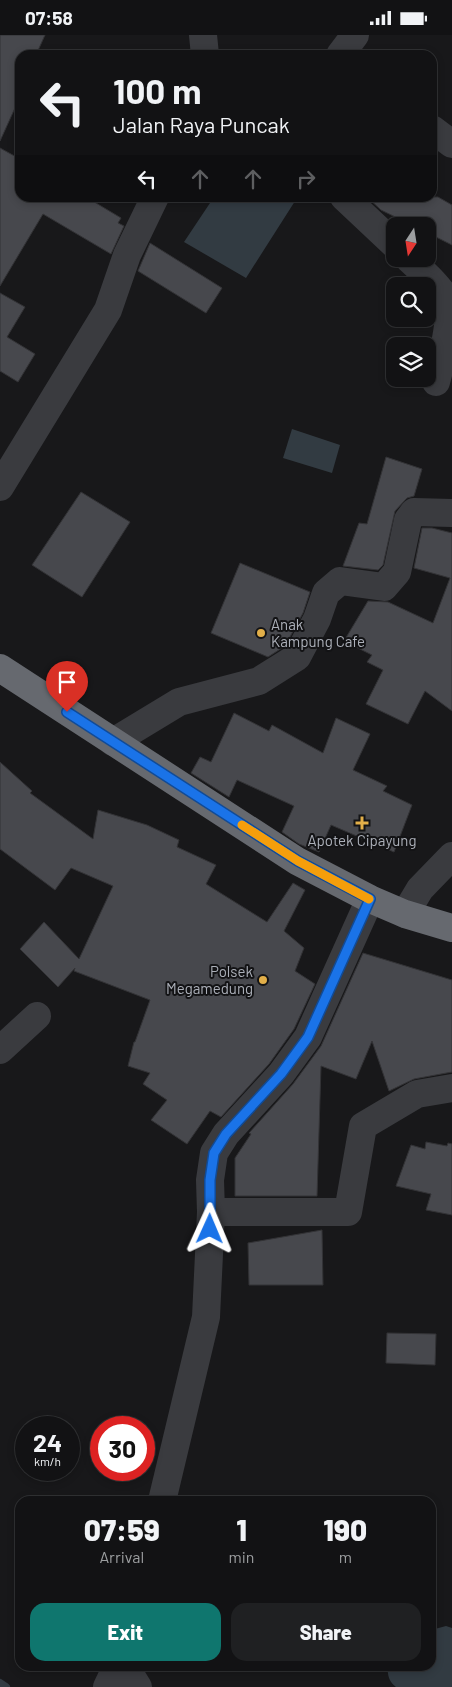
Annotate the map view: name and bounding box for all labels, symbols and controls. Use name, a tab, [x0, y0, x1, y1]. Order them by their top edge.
text: 07:58	[25, 6, 73, 29]
text: 100 m	[113, 69, 202, 111]
icon: left	[30, 70, 95, 135]
text: Jalan Raya Puncak	[113, 111, 290, 137]
icon: left	[133, 165, 161, 193]
icon: ahead	[186, 165, 214, 193]
icon: ahead	[239, 165, 267, 193]
icon: right	[292, 165, 320, 193]
north arrow	[386, 217, 436, 267]
map controls	[386, 217, 436, 387]
button: search	[386, 277, 436, 327]
button: layers	[386, 337, 436, 387]
place label: Anak Kampung Cafe	[271, 615, 365, 650]
marker: Anak Kampung Cafe	[255, 627, 267, 639]
pin	[46, 661, 88, 712]
icon: arrive	[53, 668, 81, 696]
marker: Apotek Cipayung	[356, 817, 368, 829]
place label: Apotek Cipayung	[308, 831, 416, 849]
place label: Polsek Megamedung	[166, 962, 253, 997]
marker: Polsek Megamedung	[257, 974, 269, 986]
position arrow	[183, 1202, 235, 1254]
speed limit sign: 30	[90, 1416, 155, 1481]
text: 24	[33, 1427, 62, 1457]
text: km/h	[34, 1454, 61, 1468]
text: 07:59	[84, 1511, 160, 1547]
text: 1	[236, 1511, 247, 1547]
text: 190	[323, 1511, 367, 1547]
text: Arrival	[99, 1547, 144, 1566]
text: min	[229, 1547, 255, 1566]
text: m	[339, 1547, 352, 1566]
button: Exit	[30, 1603, 221, 1661]
button: Share	[231, 1603, 421, 1661]

